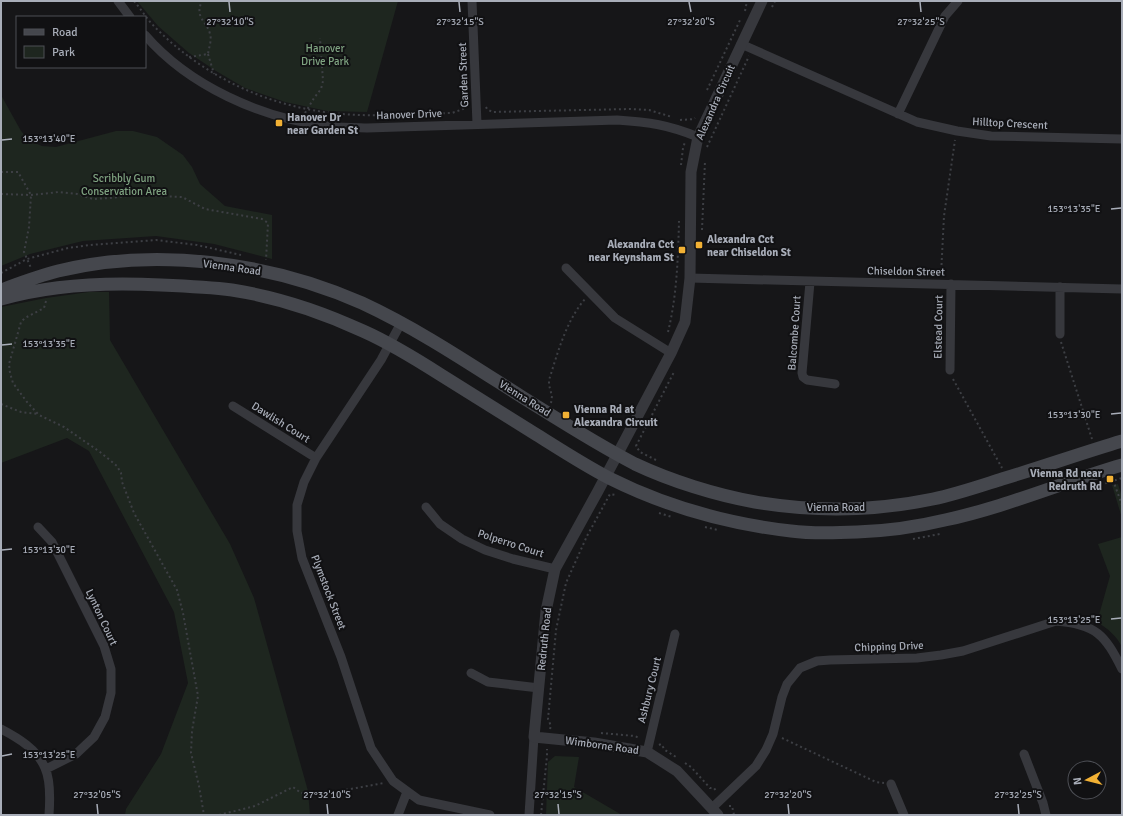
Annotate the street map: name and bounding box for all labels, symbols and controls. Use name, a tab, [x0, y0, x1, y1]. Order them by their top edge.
legend	[16, 16, 146, 68]
text: 27°32'10"S	[206, 16, 254, 28]
text: 27°32'15"S	[436, 16, 484, 28]
text: 27°32'20"S	[667, 16, 715, 28]
text: 27°32'25"S	[897, 16, 945, 28]
text: Road	[52, 25, 78, 40]
park label: Hanover Drive Park	[301, 42, 350, 68]
street label: Garden Street	[456, 42, 471, 108]
text: Park	[52, 45, 75, 60]
street label: Alexandra Circuit	[693, 62, 738, 142]
street label: Hanover Drive	[376, 107, 442, 122]
place label: Hanover Dr near Garden St	[287, 111, 358, 137]
street label: Hilltop Crescent	[972, 115, 1048, 132]
marker: Hanover Dr near Garden St	[274, 118, 284, 128]
text: 153°13'40"E	[22, 133, 76, 145]
park label: Scribbly Gum Conservation Area	[81, 172, 167, 198]
text: 153°13'35"E	[1047, 203, 1101, 215]
place label: Alexandra Cct near Chiseldon St	[707, 233, 791, 259]
place label: Alexandra Cct near Keynsham St	[588, 238, 674, 264]
marker: Alexandra Cct near Chiseldon St	[694, 240, 704, 250]
marker: Alexandra Cct near Keynsham St	[677, 245, 687, 255]
street label: Vienna Road	[202, 257, 262, 278]
street label: Chiseldon Street	[867, 264, 945, 279]
street label: Balcombe Court	[785, 295, 804, 371]
street label: Elstead Court	[931, 295, 946, 359]
text: 153°13'35"E	[22, 338, 76, 350]
street label: Vienna Road	[497, 377, 553, 419]
street label: Dawlish Court	[249, 399, 312, 446]
place label: Vienna Rd at Alexandra Circuit	[574, 403, 658, 429]
text: 153°13'30"E	[1047, 409, 1101, 421]
marker: Vienna Rd at Alexandra Circuit	[561, 410, 571, 420]
place label: Vienna Rd near Redruth Rd	[1030, 467, 1103, 493]
marker: Vienna Rd near Redruth Rd	[1105, 474, 1115, 484]
street label: Vienna Road	[807, 501, 865, 514]
street label: Polperro Court	[476, 527, 546, 560]
text: 153°13'30"E	[22, 544, 76, 556]
street label: Plymstock Street	[308, 553, 349, 632]
street label: Lynton Court	[83, 587, 120, 648]
street label: Redruth Road	[535, 607, 554, 671]
text: 153°13'25"E	[1047, 614, 1101, 626]
street label: Chipping Drive	[854, 639, 924, 654]
street label: Ashbury Court	[635, 656, 664, 725]
street label: Wimborne Road	[564, 734, 640, 757]
text: 153°13'25"E	[22, 749, 76, 761]
north arrow	[1067, 760, 1107, 800]
text: N	[1071, 777, 1084, 786]
text: 27°32'05"S	[73, 789, 121, 801]
text: 27°32'10"S	[303, 789, 351, 801]
text: 27°32'15"S	[534, 789, 582, 801]
text: 27°32'20"S	[764, 789, 812, 801]
text: 27°32'25"S	[994, 789, 1042, 801]

